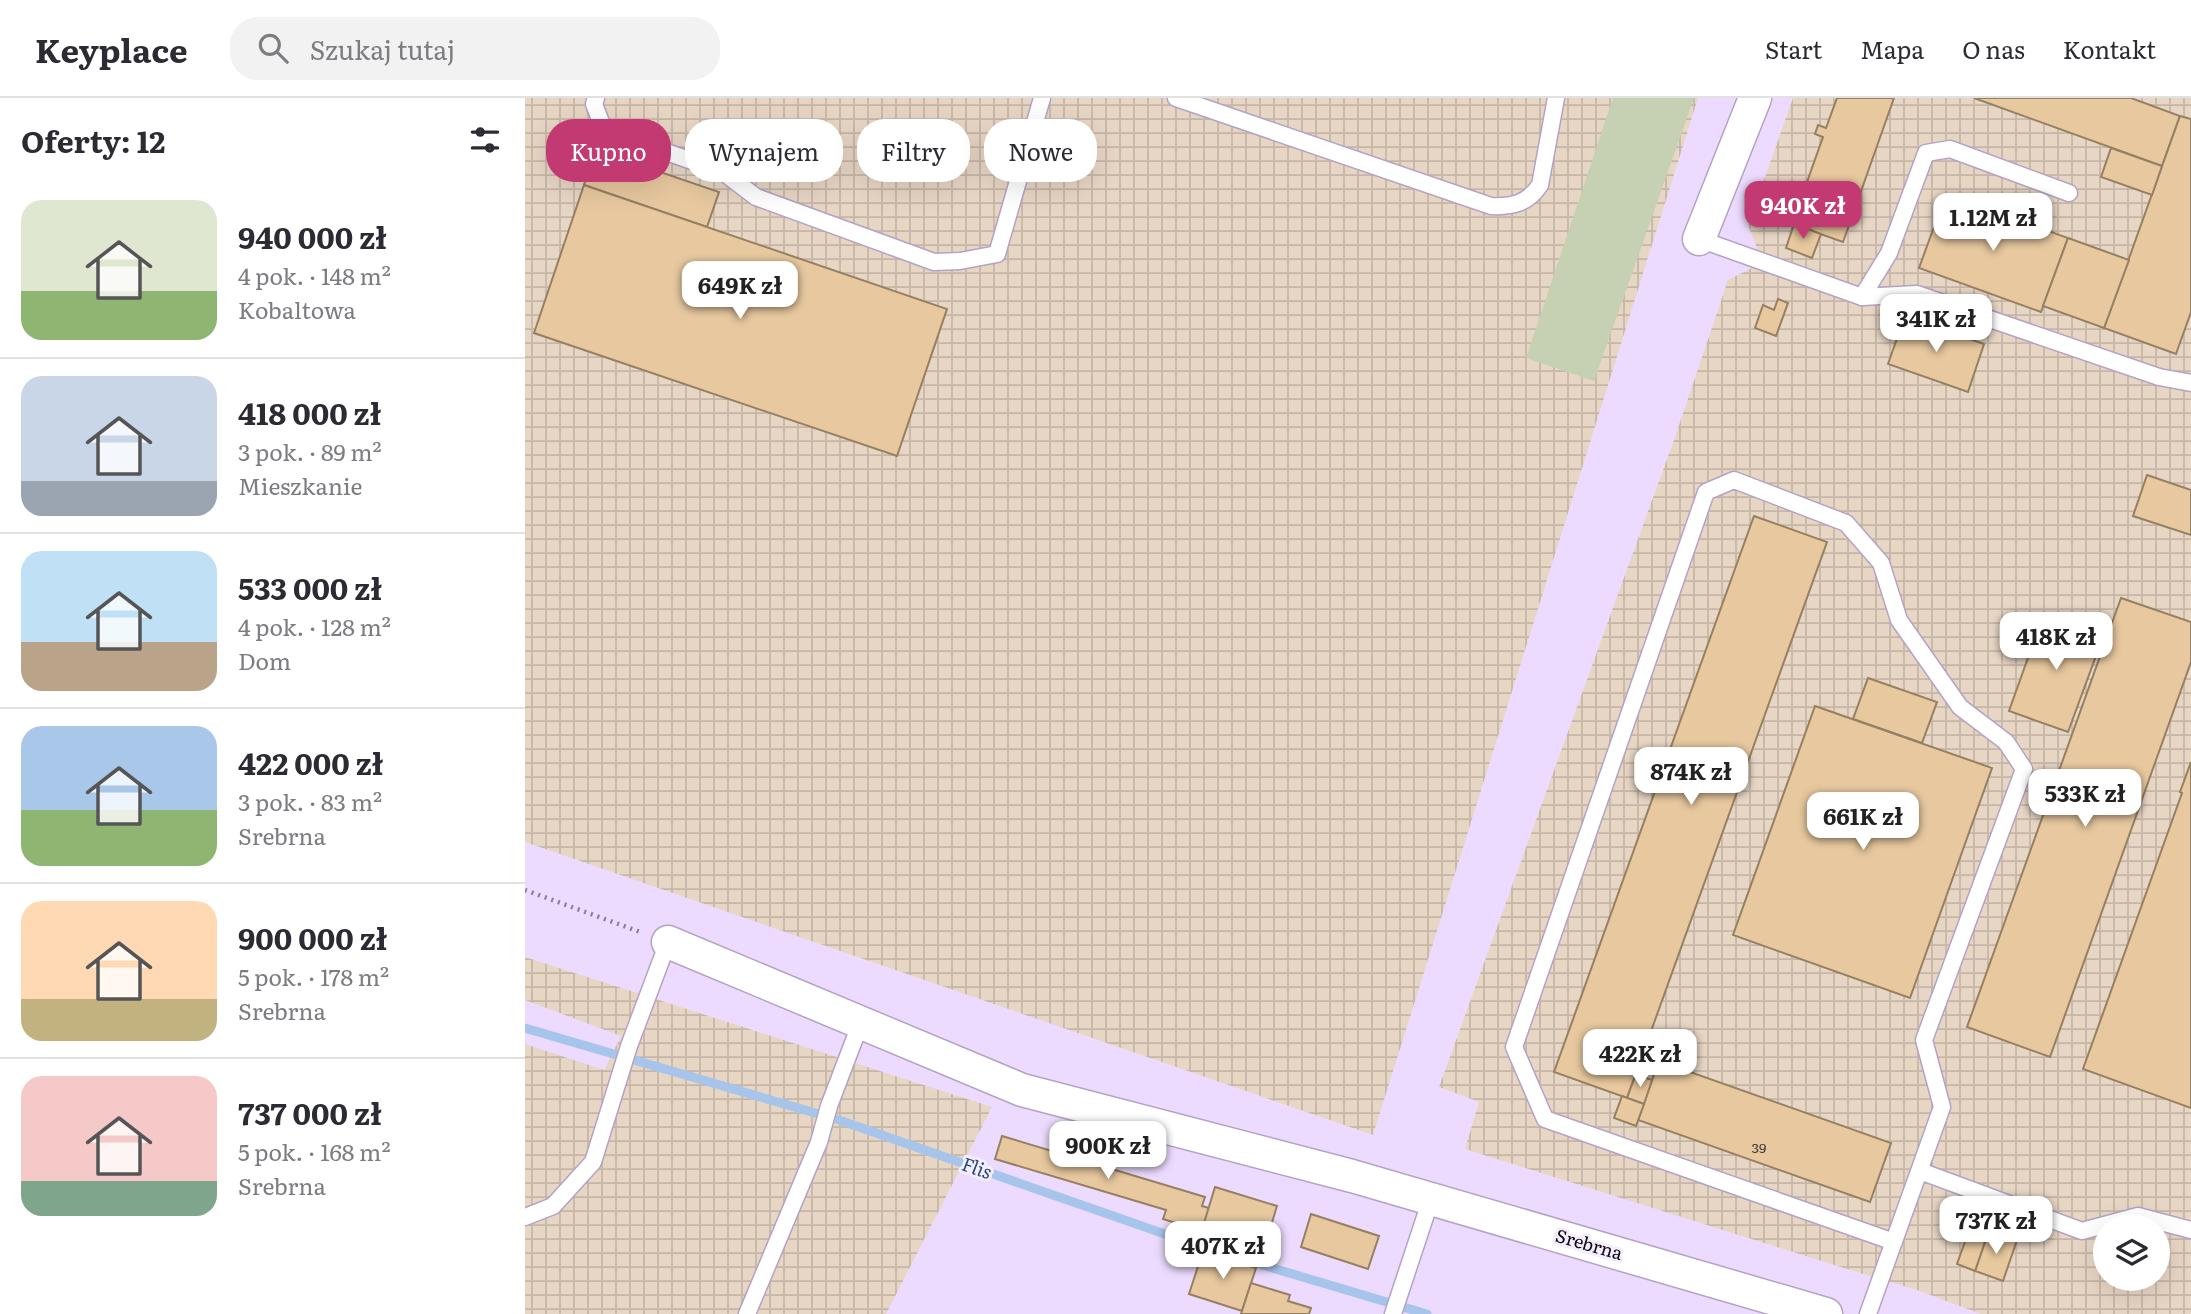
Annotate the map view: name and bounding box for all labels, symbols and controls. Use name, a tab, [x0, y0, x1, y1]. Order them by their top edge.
search box	[230, 17, 720, 80]
text: Keyplace	[35, 24, 188, 73]
icon: search	[254, 29, 292, 67]
text: Szukaj tutaj	[310, 29, 455, 68]
text: Start	[1765, 31, 1822, 66]
text: Mapa	[1860, 31, 1924, 66]
text: O nas	[1962, 31, 2025, 66]
text: Kontakt	[2063, 31, 2156, 66]
text: Oferty: 12	[21, 118, 165, 162]
chip: Kupno	[546, 119, 671, 182]
chip: Wynajem	[685, 119, 843, 182]
chip: Filtry	[857, 119, 970, 182]
chip: Nowe	[984, 119, 1097, 182]
icon: filters	[466, 121, 504, 159]
pin: 940K zł	[1738, 181, 1868, 241]
text: 940K zł	[1761, 187, 1845, 221]
pin: 1.12M zł	[1921, 194, 2065, 253]
text: 1.12M zł	[1949, 199, 2037, 233]
text: 940 000 zł	[238, 214, 387, 258]
icon: home	[77, 228, 161, 312]
text: 4 pok. · 148 m²	[238, 258, 391, 292]
pin: 649K zł	[675, 262, 805, 321]
text: 649K zł	[698, 267, 782, 301]
text: Kobaltowa	[238, 292, 356, 326]
pin: 341K zł	[1871, 294, 2001, 354]
text: 341K zł	[1896, 300, 1976, 334]
text: 418 000 zł	[238, 390, 381, 434]
icon: home	[77, 404, 161, 488]
text: 3 pok. · 89 m²	[238, 434, 382, 468]
text: Mieszkanie	[238, 468, 363, 502]
text: 533 000 zł	[238, 565, 382, 609]
icon: home	[77, 579, 161, 663]
text: 4 pok. · 128 m²	[238, 609, 391, 643]
pin: 418K zł	[1991, 612, 2121, 672]
text: 418K zł	[2016, 618, 2096, 652]
text: Dom	[238, 643, 291, 677]
text: 422 000 zł	[238, 740, 383, 784]
pin: 874K zł	[1626, 748, 1756, 807]
text: 874K zł	[1650, 753, 1732, 787]
icon: home	[77, 754, 161, 838]
pin: 533K zł	[2020, 770, 2150, 829]
text: 533K zł	[2044, 775, 2126, 809]
text: 3 pok. · 83 m²	[238, 784, 382, 818]
pin: 661K zł	[1798, 792, 1928, 852]
text: 661K zł	[1823, 798, 1903, 832]
text: Srebrna	[238, 818, 326, 852]
text: 900 000 zł	[238, 915, 387, 959]
icon: home	[77, 929, 161, 1013]
text: 5 pok. · 178 m²	[238, 959, 389, 993]
text: Srebrna	[238, 993, 326, 1027]
pin: 422K zł	[1575, 1030, 1705, 1089]
text: 422K zł	[1599, 1035, 1681, 1069]
text: 737 000 zł	[238, 1090, 382, 1134]
icon: home	[77, 1104, 161, 1188]
pin: 900K zł	[1043, 1122, 1173, 1181]
text: 900K zł	[1065, 1127, 1151, 1161]
text: 5 pok. · 168 m²	[238, 1134, 391, 1168]
house number: 39	[1752, 1137, 1766, 1157]
water label: Flis	[959, 1149, 996, 1185]
text: Srebrna	[238, 1168, 326, 1202]
pin: 737K zł	[1931, 1196, 2061, 1256]
text: 737K zł	[1956, 1202, 2036, 1236]
map controls	[2093, 1214, 2170, 1291]
button: layers	[2093, 1214, 2170, 1291]
street label: Srebrna	[1553, 1221, 1626, 1266]
pin: 407K zł	[1158, 1222, 1288, 1281]
text: 407K zł	[1181, 1227, 1265, 1261]

